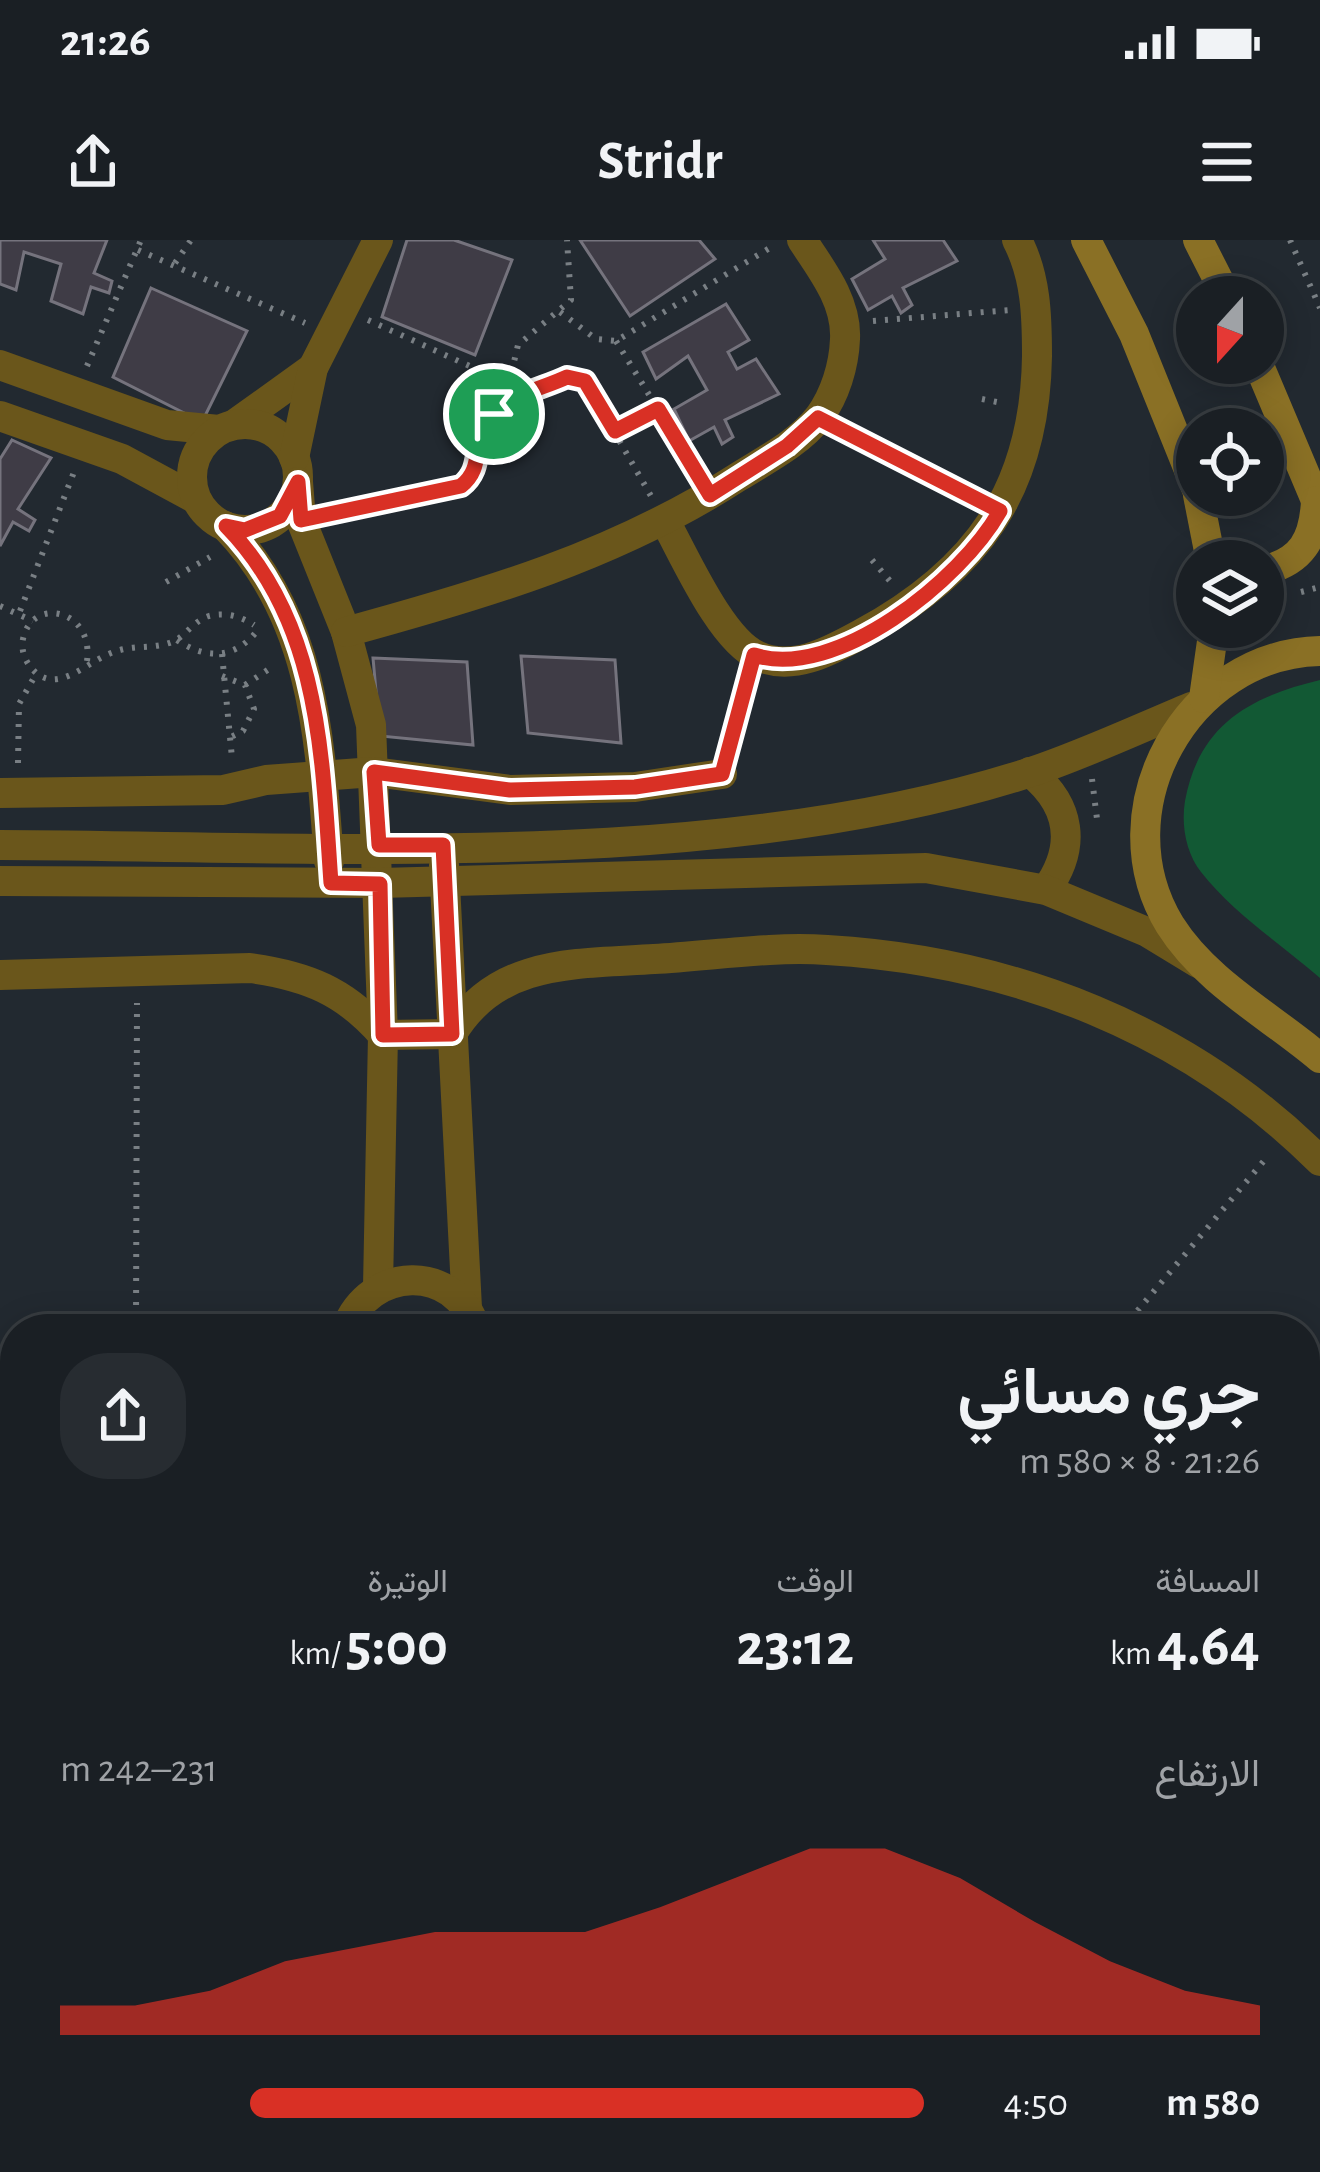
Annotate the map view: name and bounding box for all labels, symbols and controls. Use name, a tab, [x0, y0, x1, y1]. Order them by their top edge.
text: 21:26	[60, 19, 151, 64]
icon: share	[60, 129, 126, 195]
icon: menu	[1194, 129, 1260, 195]
text: Stridr	[597, 135, 723, 189]
north arrow	[1176, 276, 1284, 384]
map controls	[1176, 276, 1284, 648]
pin	[443, 363, 545, 465]
icon: arrive	[461, 381, 527, 447]
button: locate	[1176, 408, 1284, 516]
button: layers	[1176, 540, 1284, 648]
button: share	[60, 1353, 186, 1479]
text: جري مسائي	[957, 1360, 1260, 1426]
text: 21:26 · 8 × 580 m	[1019, 1442, 1260, 1481]
text: الوتيرة	[367, 1566, 448, 1599]
text: الوقت	[776, 1566, 854, 1599]
text: المسافة	[1155, 1566, 1260, 1599]
text: 5:00	[346, 1616, 448, 1676]
text: 23:12	[736, 1616, 854, 1676]
text: 4.64	[1157, 1616, 1260, 1676]
text: /km	[289, 1638, 346, 1671]
text: km	[1110, 1638, 1157, 1671]
text: 231–242 m	[60, 1750, 218, 1789]
text: الارتفاع	[1154, 1755, 1260, 1794]
text: 4:50	[1003, 2084, 1068, 2123]
text: 580 m	[1166, 2084, 1260, 2123]

